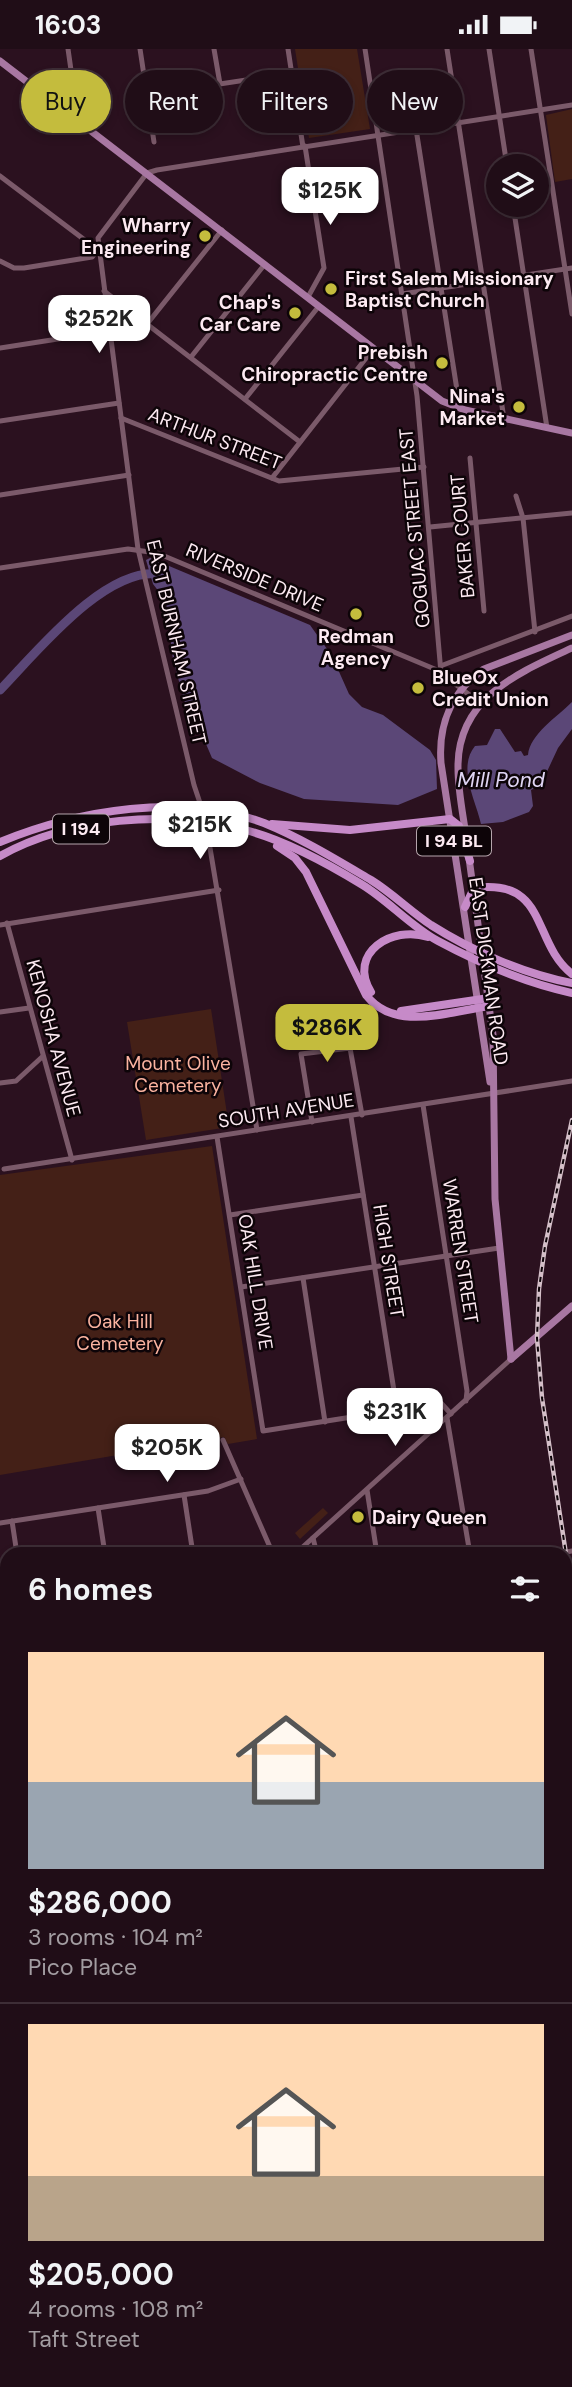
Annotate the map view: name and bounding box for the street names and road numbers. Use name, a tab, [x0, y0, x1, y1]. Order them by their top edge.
street label: ARTHUR STREET	[144, 402, 285, 476]
street label: GOGUAC STREET EAST	[393, 427, 436, 629]
street label: BAKER COURT	[445, 472, 480, 599]
street label: EAST BURNHAM STREET	[141, 537, 212, 747]
street label: RIVERSIDE DRIVE	[182, 537, 327, 618]
road number: I 194	[53, 815, 109, 843]
road number: I 94 BL	[417, 827, 491, 855]
street label: EAST DICKMAN ROAD	[463, 875, 514, 1067]
street label: KENOSHA AVENUE	[21, 957, 87, 1120]
street label: SOUTH AVENUE	[216, 1087, 356, 1134]
street label: WARREN STREET	[437, 1177, 484, 1325]
street label: HIGH STREET	[367, 1203, 410, 1320]
street label: OAK HILL DRIVE	[232, 1212, 279, 1352]

